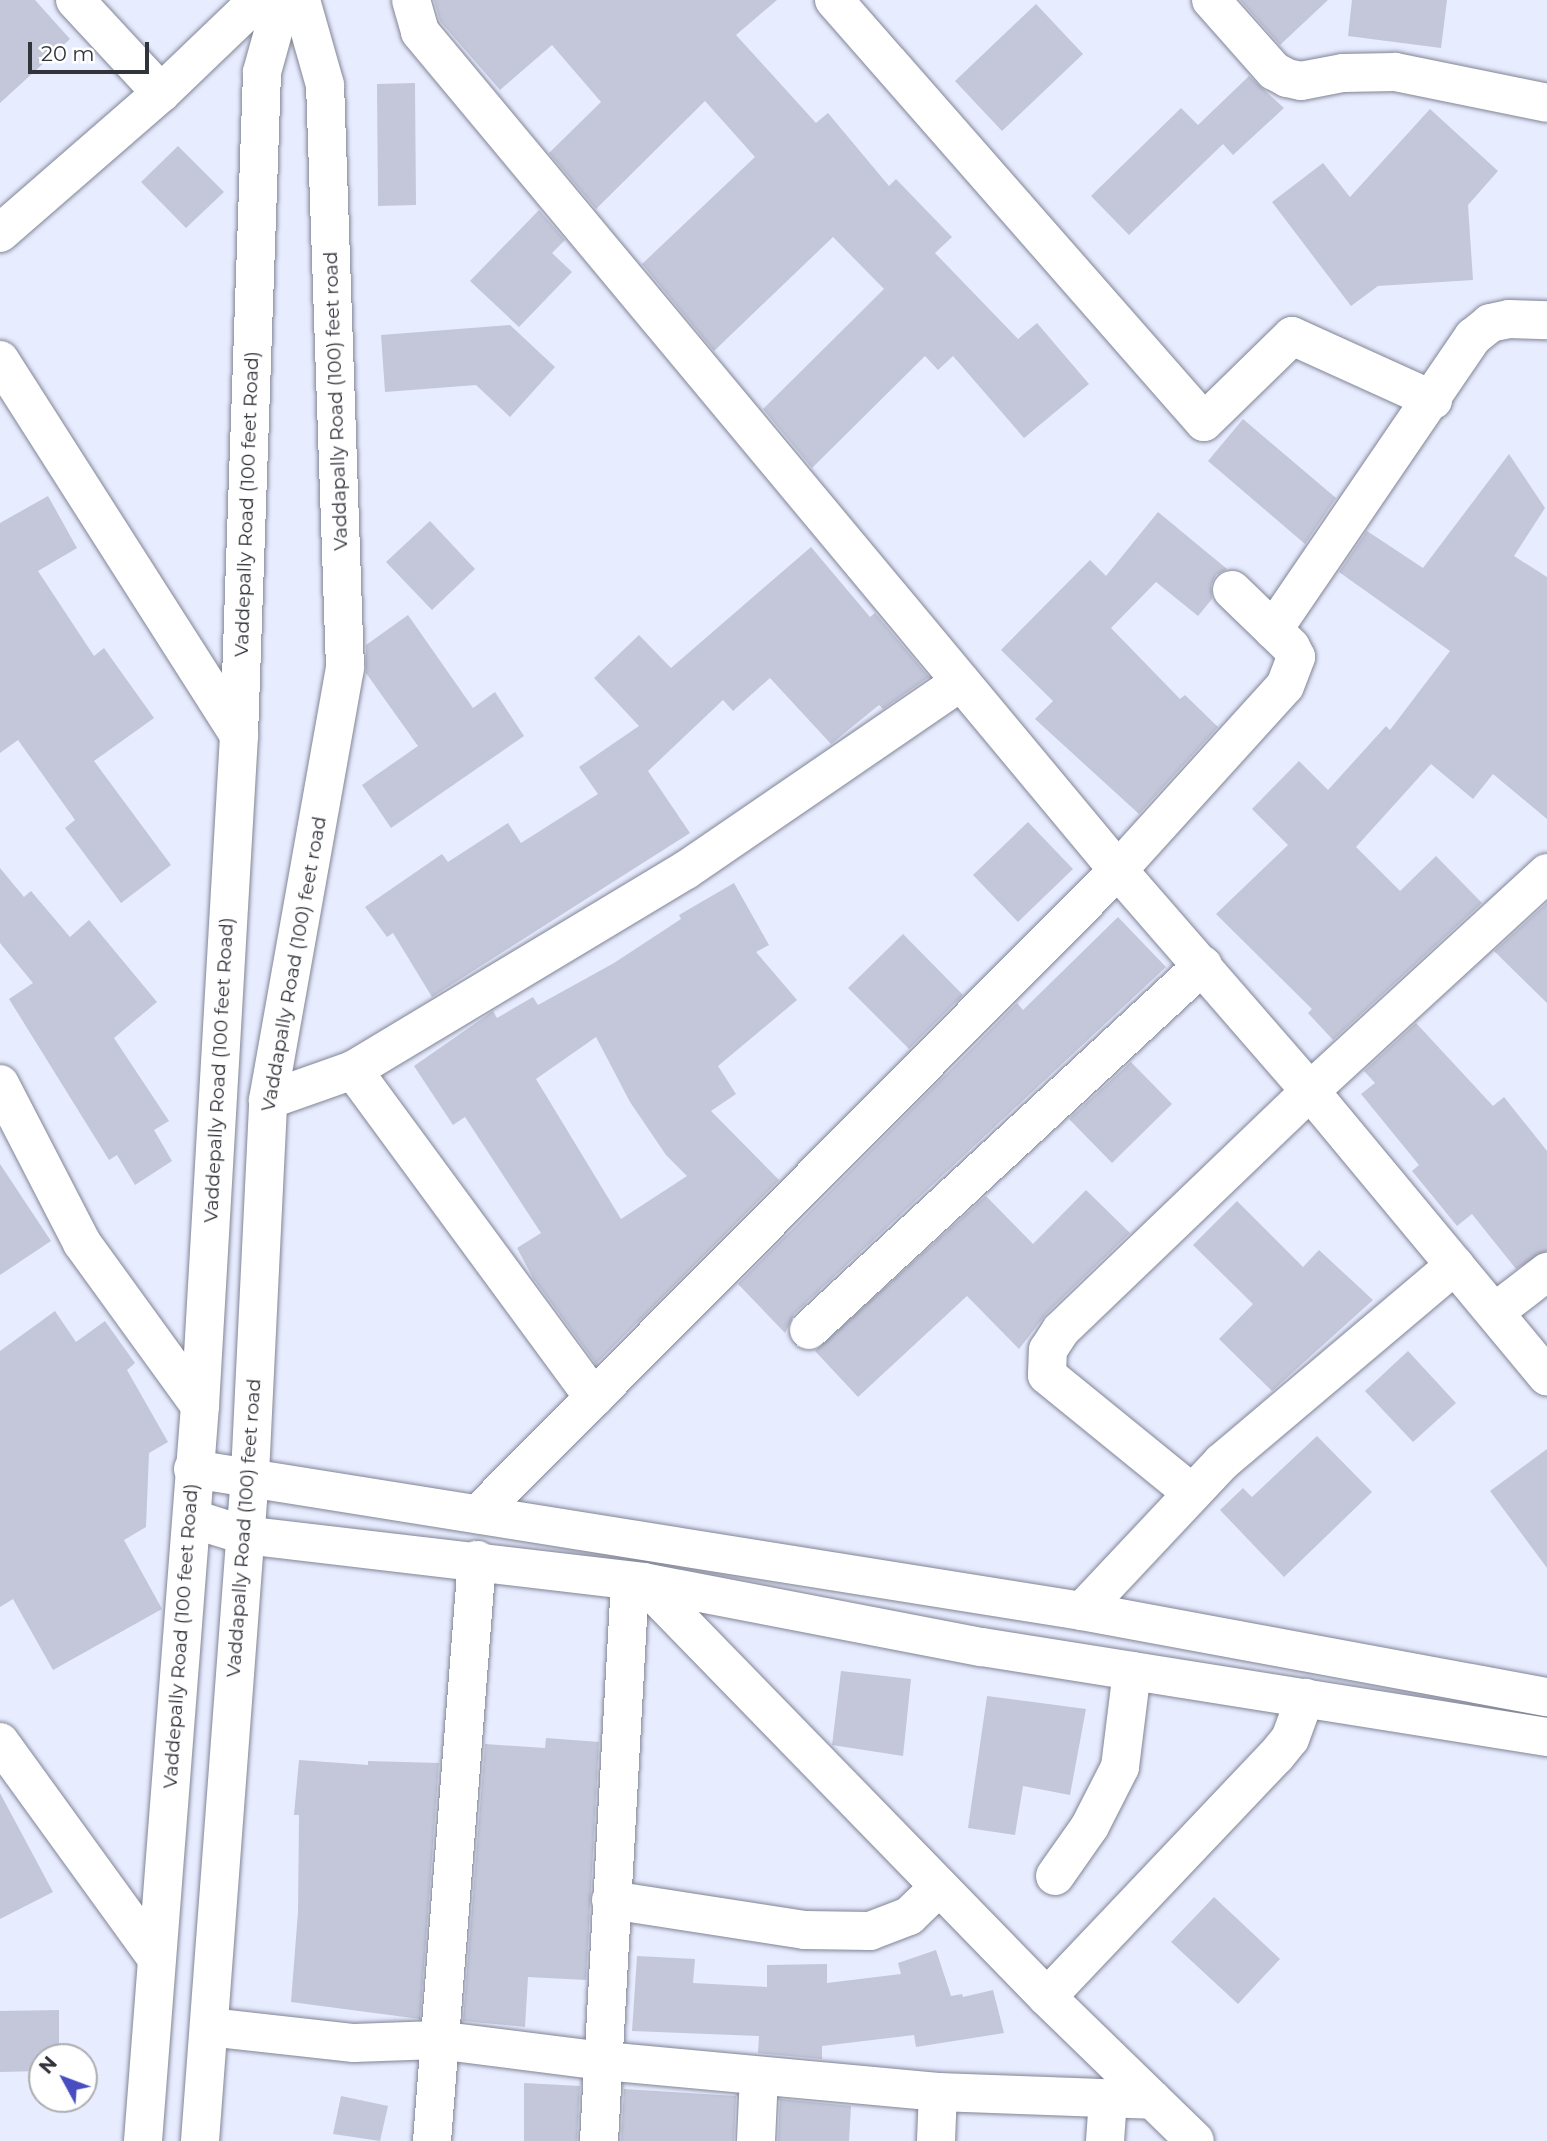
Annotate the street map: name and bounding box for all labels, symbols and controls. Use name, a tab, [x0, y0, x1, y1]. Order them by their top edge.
scale bar	[32, 28, 152, 72]
text: 20 m	[41, 41, 95, 66]
street label: Vaddapally Road (100) feet road	[319, 251, 353, 551]
street label: Vaddepally Road (100 feet Road)	[230, 351, 264, 657]
street label: Vaddapally Road (100) feet road	[257, 815, 331, 1113]
street label: Vaddepally Road (100 feet Road)	[200, 917, 238, 1223]
street label: Vaddapally Road (100) feet road	[222, 1378, 266, 1678]
street label: Vaddepally Road (100 feet Road)	[159, 1483, 203, 1789]
north arrow	[28, 2043, 98, 2113]
text: N	[35, 2052, 62, 2079]

